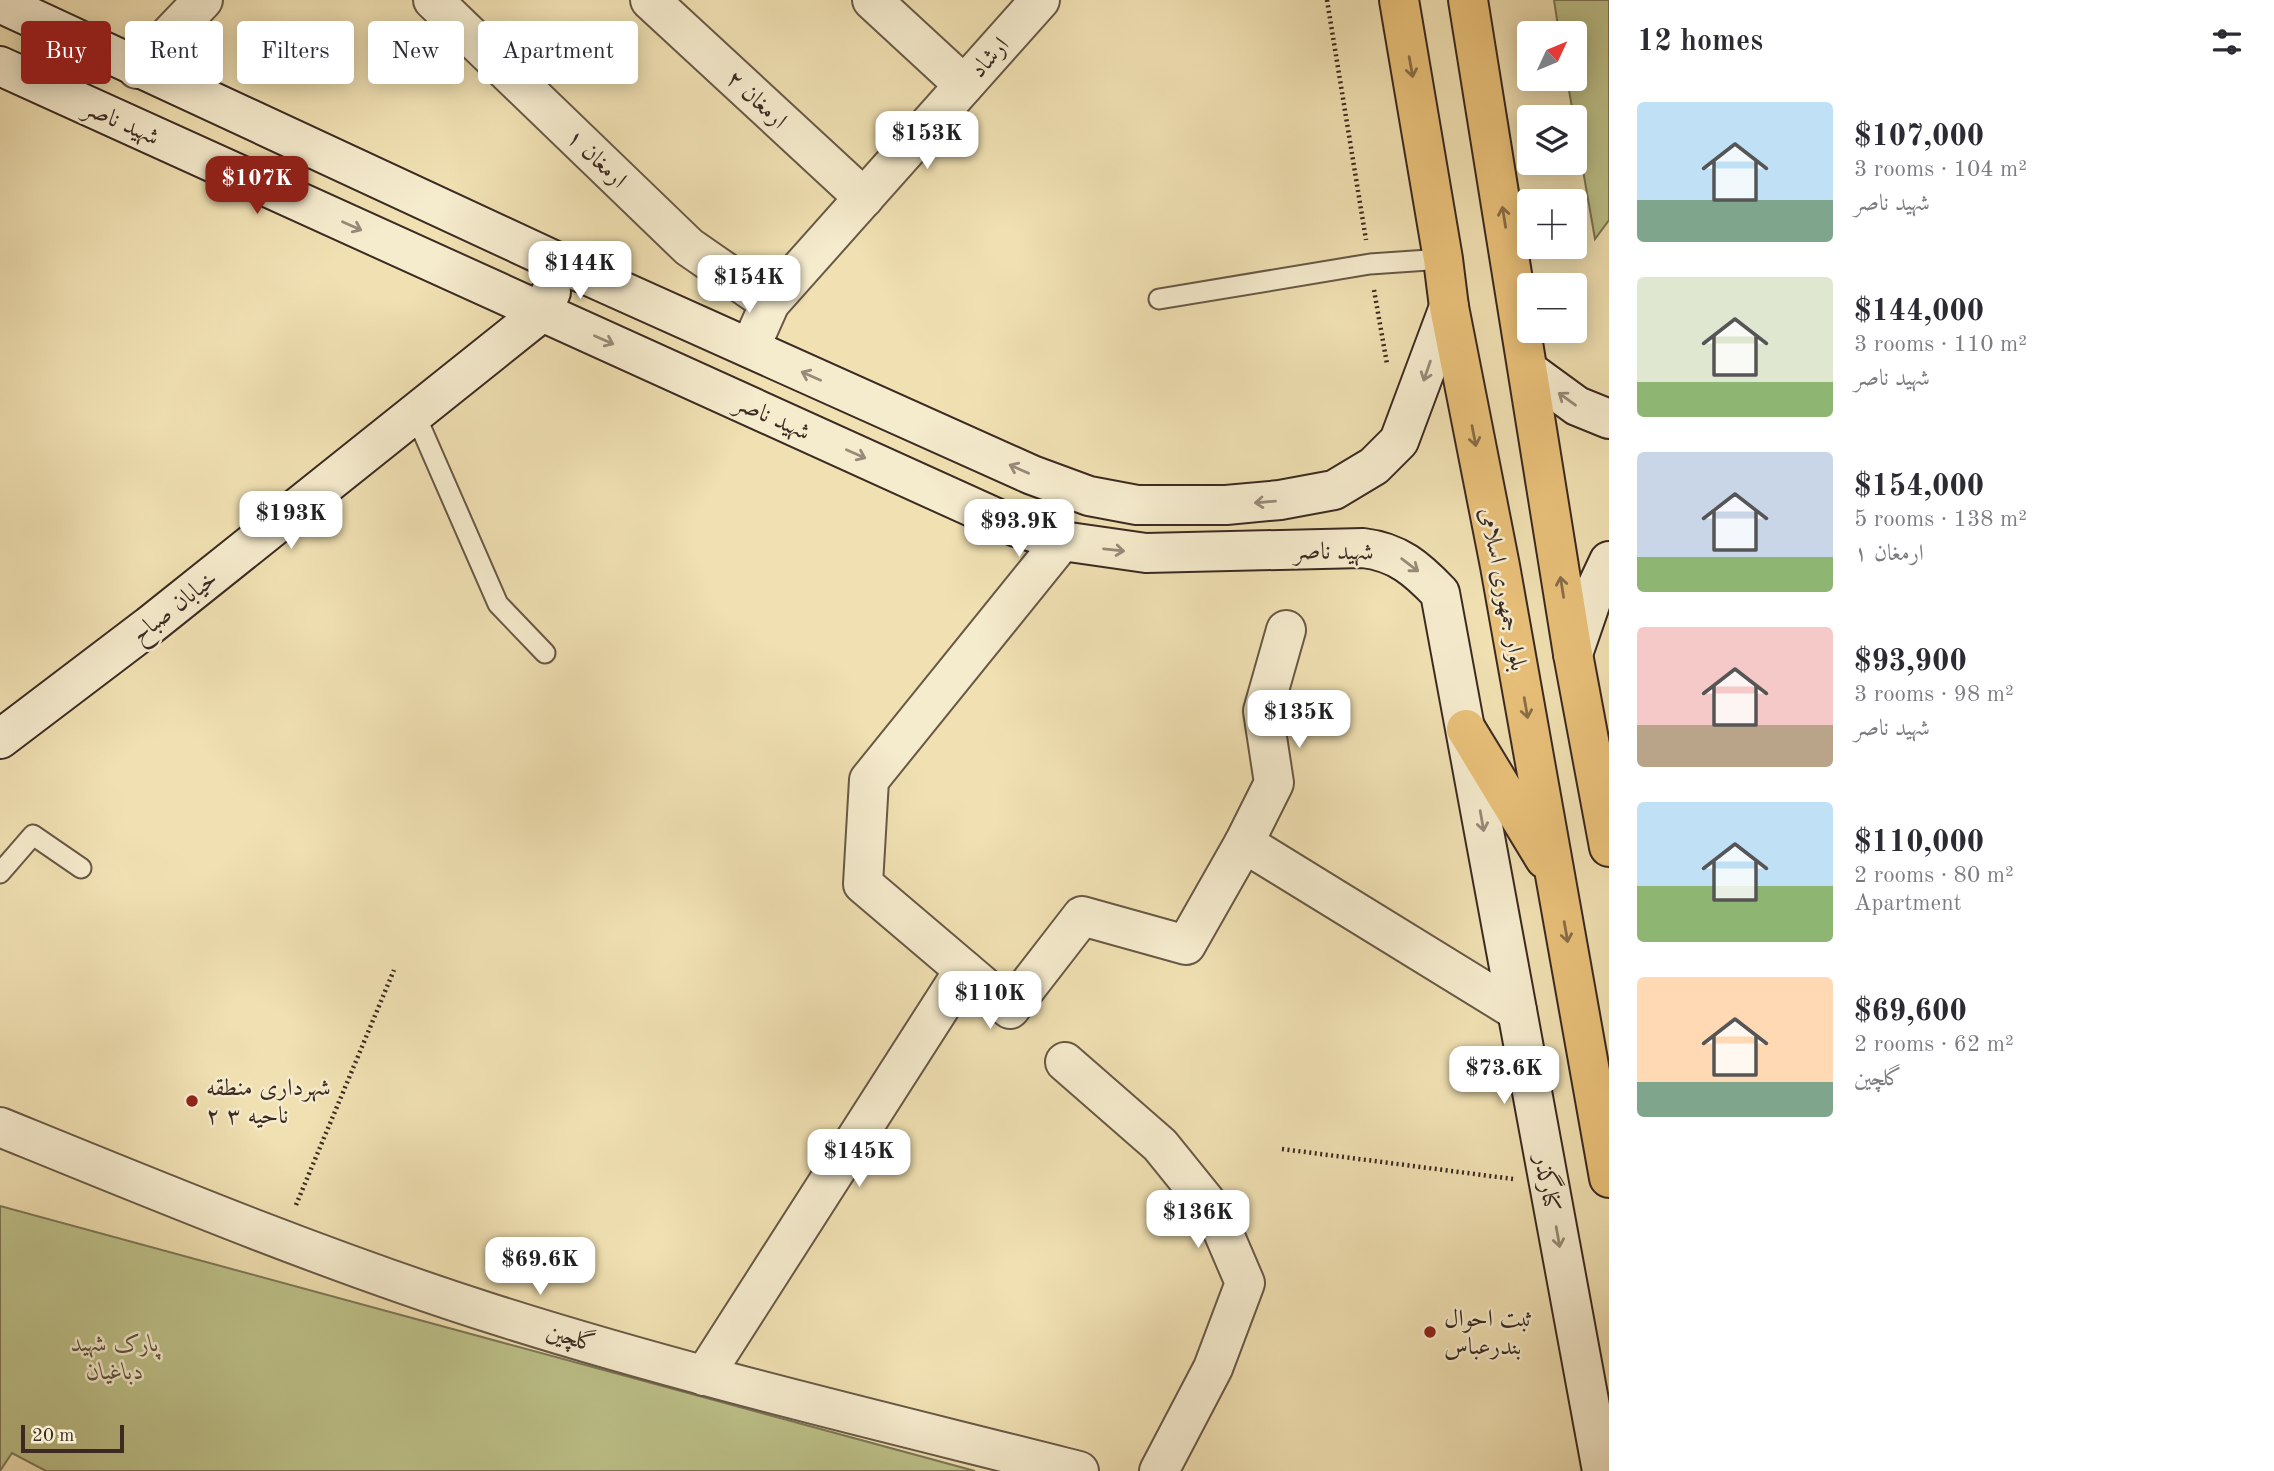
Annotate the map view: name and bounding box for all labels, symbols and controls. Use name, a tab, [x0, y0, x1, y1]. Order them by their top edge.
chip: Buy	[21, 21, 111, 84]
chip: Rent	[125, 21, 223, 84]
chip: Filters	[237, 21, 354, 84]
chip: New	[368, 21, 464, 84]
chip: Apartment	[478, 21, 638, 84]
north arrow	[1517, 21, 1587, 91]
map controls	[1517, 21, 1587, 343]
icon: filters	[2208, 23, 2246, 61]
text: 12 homes	[1637, 27, 1763, 57]
street label: ارشاد	[967, 34, 1014, 83]
one-way arrow	[1405, 55, 1418, 78]
street label: ارمغان ۲	[721, 67, 790, 134]
street label: شهید ناصر	[77, 96, 162, 153]
button: layers	[1517, 105, 1587, 175]
pin: $153K	[878, 111, 976, 171]
text: $153K	[891, 122, 963, 145]
text: $107,000	[1854, 122, 1984, 152]
street label: ارمغان ۱	[561, 125, 630, 193]
icon: home	[1693, 130, 1777, 214]
pin: $107K	[208, 156, 306, 216]
text: 3 rooms · 104 m²	[1854, 158, 2027, 181]
text: $107K	[221, 167, 293, 190]
button: +	[1517, 189, 1587, 259]
text: شهید ناصر	[1854, 192, 1930, 215]
one-way arrow	[1497, 206, 1510, 229]
one-way arrow	[341, 220, 362, 233]
pin: $144K	[531, 242, 629, 301]
text: $144K	[544, 252, 616, 275]
pin: $154K	[700, 256, 798, 315]
text: $154K	[713, 266, 785, 289]
button: −	[1517, 273, 1587, 343]
text: $144,000	[1854, 297, 1984, 327]
icon: home	[1693, 305, 1777, 389]
text: 3 rooms · 110 m²	[1854, 333, 2027, 356]
one-way arrow	[593, 334, 614, 347]
one-way arrow	[1420, 360, 1432, 382]
text: شهید ناصر	[1854, 367, 1930, 390]
one-way arrow	[801, 369, 822, 382]
street label: شهید ناصر	[728, 391, 813, 448]
one-way arrow	[1558, 392, 1577, 406]
one-way arrow	[1468, 424, 1482, 447]
one-way arrow	[845, 448, 866, 461]
one-way arrow	[1009, 462, 1030, 475]
text: $154,000	[1854, 472, 1984, 502]
icon: home	[1693, 480, 1777, 564]
pin: $193K	[242, 491, 340, 551]
one-way arrow	[1254, 496, 1276, 509]
pin: $93.9K	[962, 500, 1076, 559]
text: $193K	[255, 502, 327, 525]
street label: بلوار جمهوری اسلامی	[1473, 506, 1530, 673]
text: 5 rooms · 138 m²	[1854, 508, 2027, 531]
text: $93.9K	[980, 510, 1058, 533]
street label: شهید ناصر	[1291, 540, 1374, 568]
text: ارمغان ۱	[1854, 542, 1924, 565]
one-way arrow	[1102, 544, 1125, 557]
one-way arrow	[1401, 557, 1419, 572]
street label: خیابان صباح	[128, 567, 227, 654]
one-way arrow	[1556, 576, 1569, 599]
text: $93,900	[1854, 647, 1967, 677]
icon: home	[1693, 655, 1777, 739]
text: 3 rooms · 98 m²	[1854, 683, 2014, 706]
pin: $135K	[1250, 690, 1348, 750]
one-way arrow	[1520, 696, 1533, 719]
text: $135K	[1263, 701, 1335, 724]
text: شهید ناصر	[1854, 717, 1930, 740]
one-way arrow	[1476, 809, 1490, 832]
text: $110,000	[1854, 828, 1984, 858]
icon: home	[1693, 830, 1777, 914]
text: 2 rooms · 80 m²	[1854, 864, 2014, 887]
text: Apartment	[1854, 892, 1962, 915]
one-way arrow	[1560, 920, 1573, 943]
pin: $110K	[941, 972, 1039, 1031]
text: $110K	[954, 982, 1026, 1005]
text: $69,600	[1854, 997, 1967, 1027]
icon: home	[1693, 1005, 1777, 1089]
text: 2 rooms · 62 m²	[1854, 1033, 2014, 1056]
pin: $73.6K	[1447, 1046, 1561, 1106]
text: $73.6K	[1465, 1057, 1543, 1080]
text: گلچین	[1854, 1067, 1902, 1090]
place label: شهرداری منطقه ۲ ناحیه ۳	[206, 1077, 331, 1129]
marker: شهرداری منطقه ۲ ناحیه ۳	[184, 1093, 200, 1109]
pin: $145K	[810, 1130, 908, 1189]
text: $145K	[823, 1140, 895, 1163]
street label: کنارگذر	[1529, 1150, 1570, 1214]
pin: $136K	[1149, 1190, 1247, 1250]
text: $136K	[1162, 1201, 1234, 1224]
one-way arrow	[1552, 1225, 1566, 1248]
pin: $69.6K	[483, 1238, 597, 1297]
text: $69.6K	[501, 1248, 579, 1271]
place label: ثبت احوال بندرعباس	[1444, 1308, 1533, 1360]
street label: گلچین	[543, 1316, 599, 1359]
marker: ثبت احوال بندرعباس	[1422, 1324, 1438, 1340]
park label: پارک شهید دباغیان	[71, 1333, 162, 1385]
scale bar	[21, 1422, 124, 1454]
text: 20 m	[32, 1427, 74, 1446]

